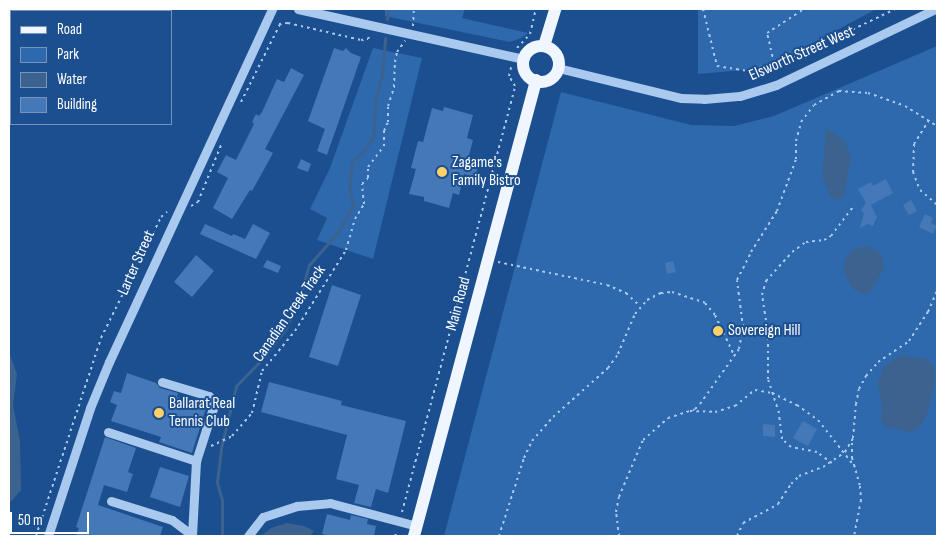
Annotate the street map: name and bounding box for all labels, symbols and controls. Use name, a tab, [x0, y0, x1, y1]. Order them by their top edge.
legend	[10, 10, 172, 125]
text: Road	[57, 20, 82, 39]
street label: Elsworth Street West	[746, 22, 858, 86]
text: Park	[57, 45, 79, 64]
text: Water	[57, 70, 87, 89]
text: Building	[57, 95, 97, 114]
place label: Zagame's Family Bistro	[452, 153, 521, 191]
marker: Zagame's Family Bistro	[436, 166, 448, 178]
street label: Larter Street	[114, 228, 160, 298]
street label: Canadian Creek Track	[250, 262, 330, 366]
street label: Main Road	[443, 275, 475, 333]
place label: Sovereign Hill	[728, 321, 800, 341]
marker: Sovereign Hill	[712, 325, 724, 337]
place label: Ballarat Real Tennis Club	[169, 394, 235, 432]
marker: Ballarat Real Tennis Club	[153, 407, 165, 419]
scale bar	[12, 502, 91, 534]
text: 50 m	[18, 511, 43, 530]

